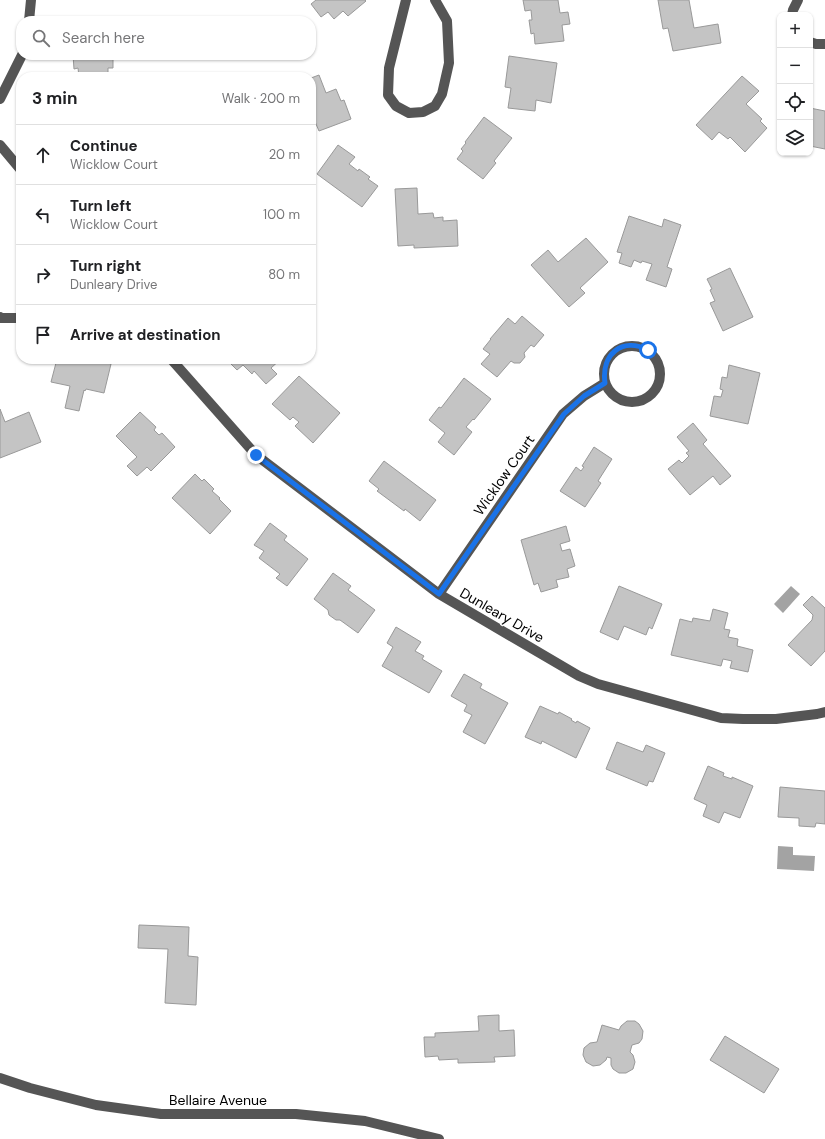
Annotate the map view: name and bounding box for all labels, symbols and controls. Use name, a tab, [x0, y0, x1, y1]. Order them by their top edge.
map controls	[777, 12, 813, 156]
button: +	[777, 12, 813, 48]
search box	[16, 16, 316, 60]
icon: search	[30, 27, 52, 49]
text: Search here	[62, 28, 145, 48]
button: −	[777, 48, 813, 84]
button: locate	[777, 84, 813, 120]
text: 3 min	[32, 87, 77, 109]
text: Walk · 200 m	[222, 90, 300, 107]
button: layers	[777, 120, 813, 156]
text: Continue	[70, 136, 138, 156]
icon: ahead	[32, 144, 54, 166]
text: 20 m	[269, 146, 300, 163]
text: Wicklow Court	[70, 156, 158, 173]
text: Turn left	[70, 196, 131, 216]
icon: left	[32, 204, 54, 226]
text: 100 m	[263, 206, 300, 223]
text: Wicklow Court	[70, 216, 158, 233]
text: Turn right	[70, 256, 141, 276]
icon: right	[32, 264, 54, 286]
text: 80 m	[268, 266, 300, 283]
text: Dunleary Drive	[70, 276, 158, 293]
icon: arrive	[32, 324, 54, 346]
text: Arrive at destination	[70, 325, 221, 345]
route start	[639, 341, 657, 359]
street label: Wicklow Court	[470, 431, 538, 519]
route end	[247, 446, 265, 464]
street label: Dunleary Drive	[457, 584, 547, 646]
street label: Bellaire Avenue	[169, 1091, 267, 1109]

